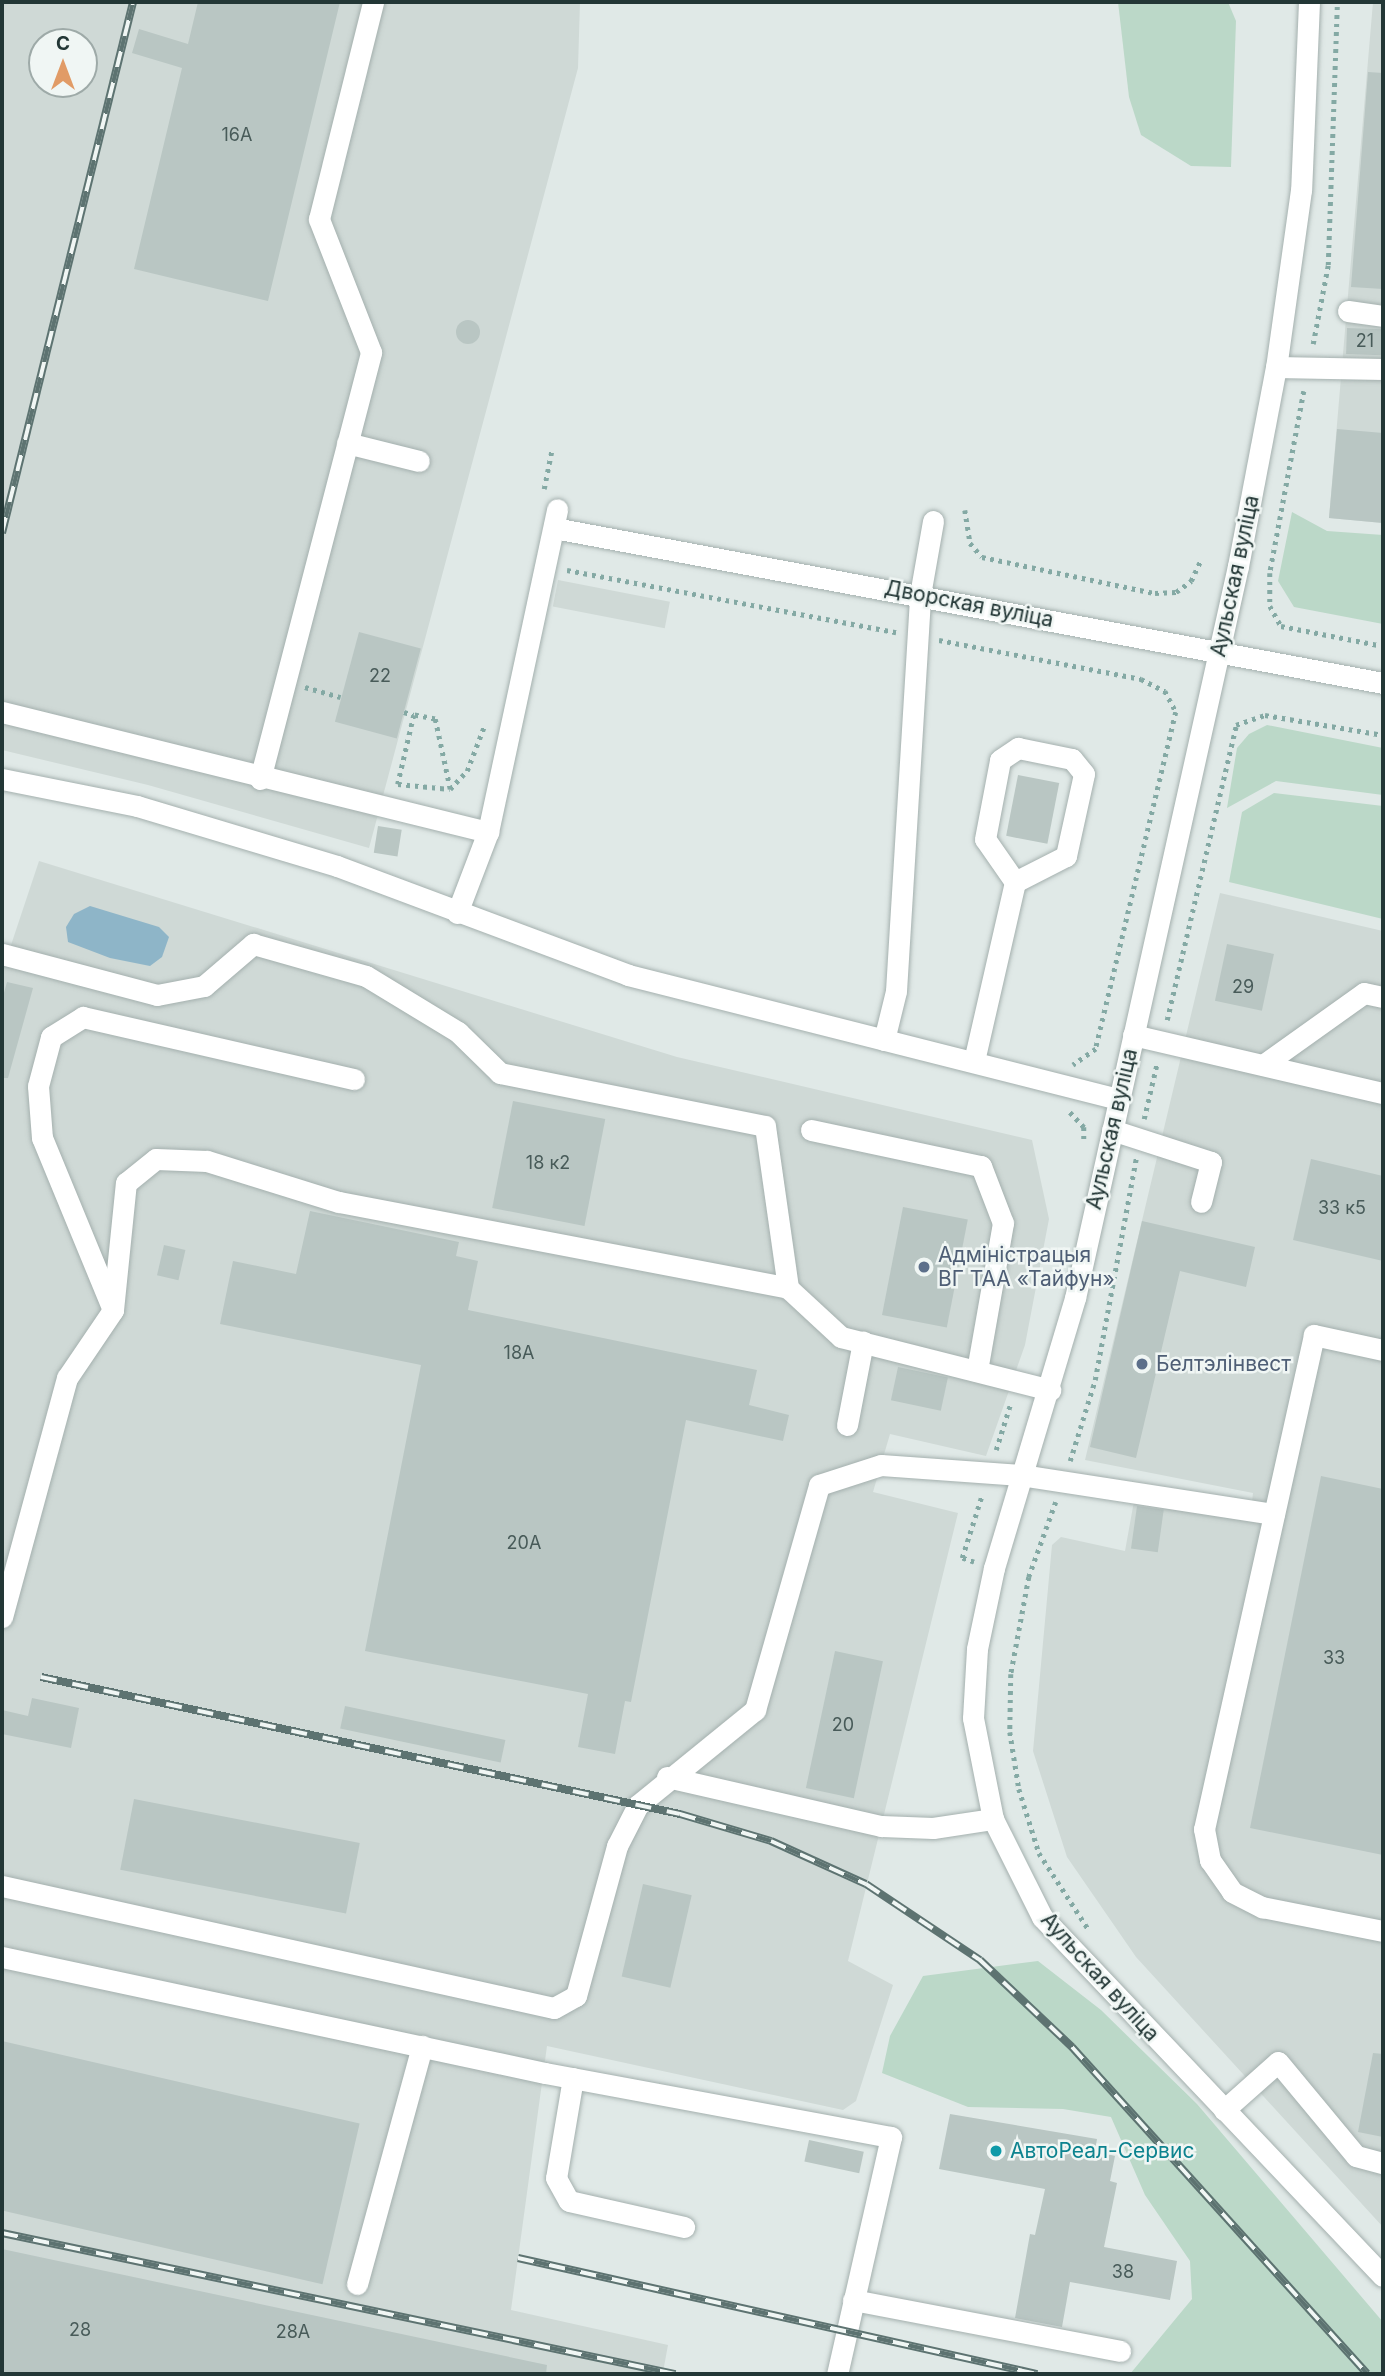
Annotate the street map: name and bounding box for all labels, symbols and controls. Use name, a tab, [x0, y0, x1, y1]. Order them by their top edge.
north arrow	[28, 28, 98, 98]
text: С	[56, 32, 70, 55]
house number: 16А	[222, 124, 252, 146]
house number: 21	[1356, 330, 1374, 352]
street label: Аульская вуліца	[1206, 493, 1264, 659]
street label: Дворская вуліца	[882, 575, 1056, 633]
house number: 22	[369, 665, 391, 687]
house number: 29	[1232, 976, 1254, 998]
street label: Аульская вуліца	[1081, 1046, 1143, 1212]
house number: 18 к2	[526, 1152, 570, 1174]
house number: 33 к5	[1318, 1197, 1366, 1219]
place label: Адміністрацыя ВГ ТАА «Тайфун»	[938, 1242, 1115, 1292]
marker: Адміністрацыя ВГ ТАА «Тайфун»	[916, 1259, 932, 1275]
house number: 18А	[504, 1342, 534, 1364]
place label: Белтэлінвест	[1156, 1351, 1291, 1377]
marker: Белтэлінвест	[1134, 1356, 1150, 1372]
house number: 20А	[507, 1532, 541, 1554]
house number: 33	[1323, 1647, 1345, 1669]
house number: 20	[832, 1714, 854, 1736]
street label: Аульская вуліца	[1036, 1907, 1164, 2047]
place label: АвтоРеал-Сервис	[1010, 2138, 1194, 2164]
marker: АвтоРеал-Сервис	[988, 2143, 1004, 2159]
house number: 38	[1112, 2261, 1134, 2283]
house number: 28	[69, 2319, 91, 2341]
house number: 28А	[276, 2321, 310, 2343]

